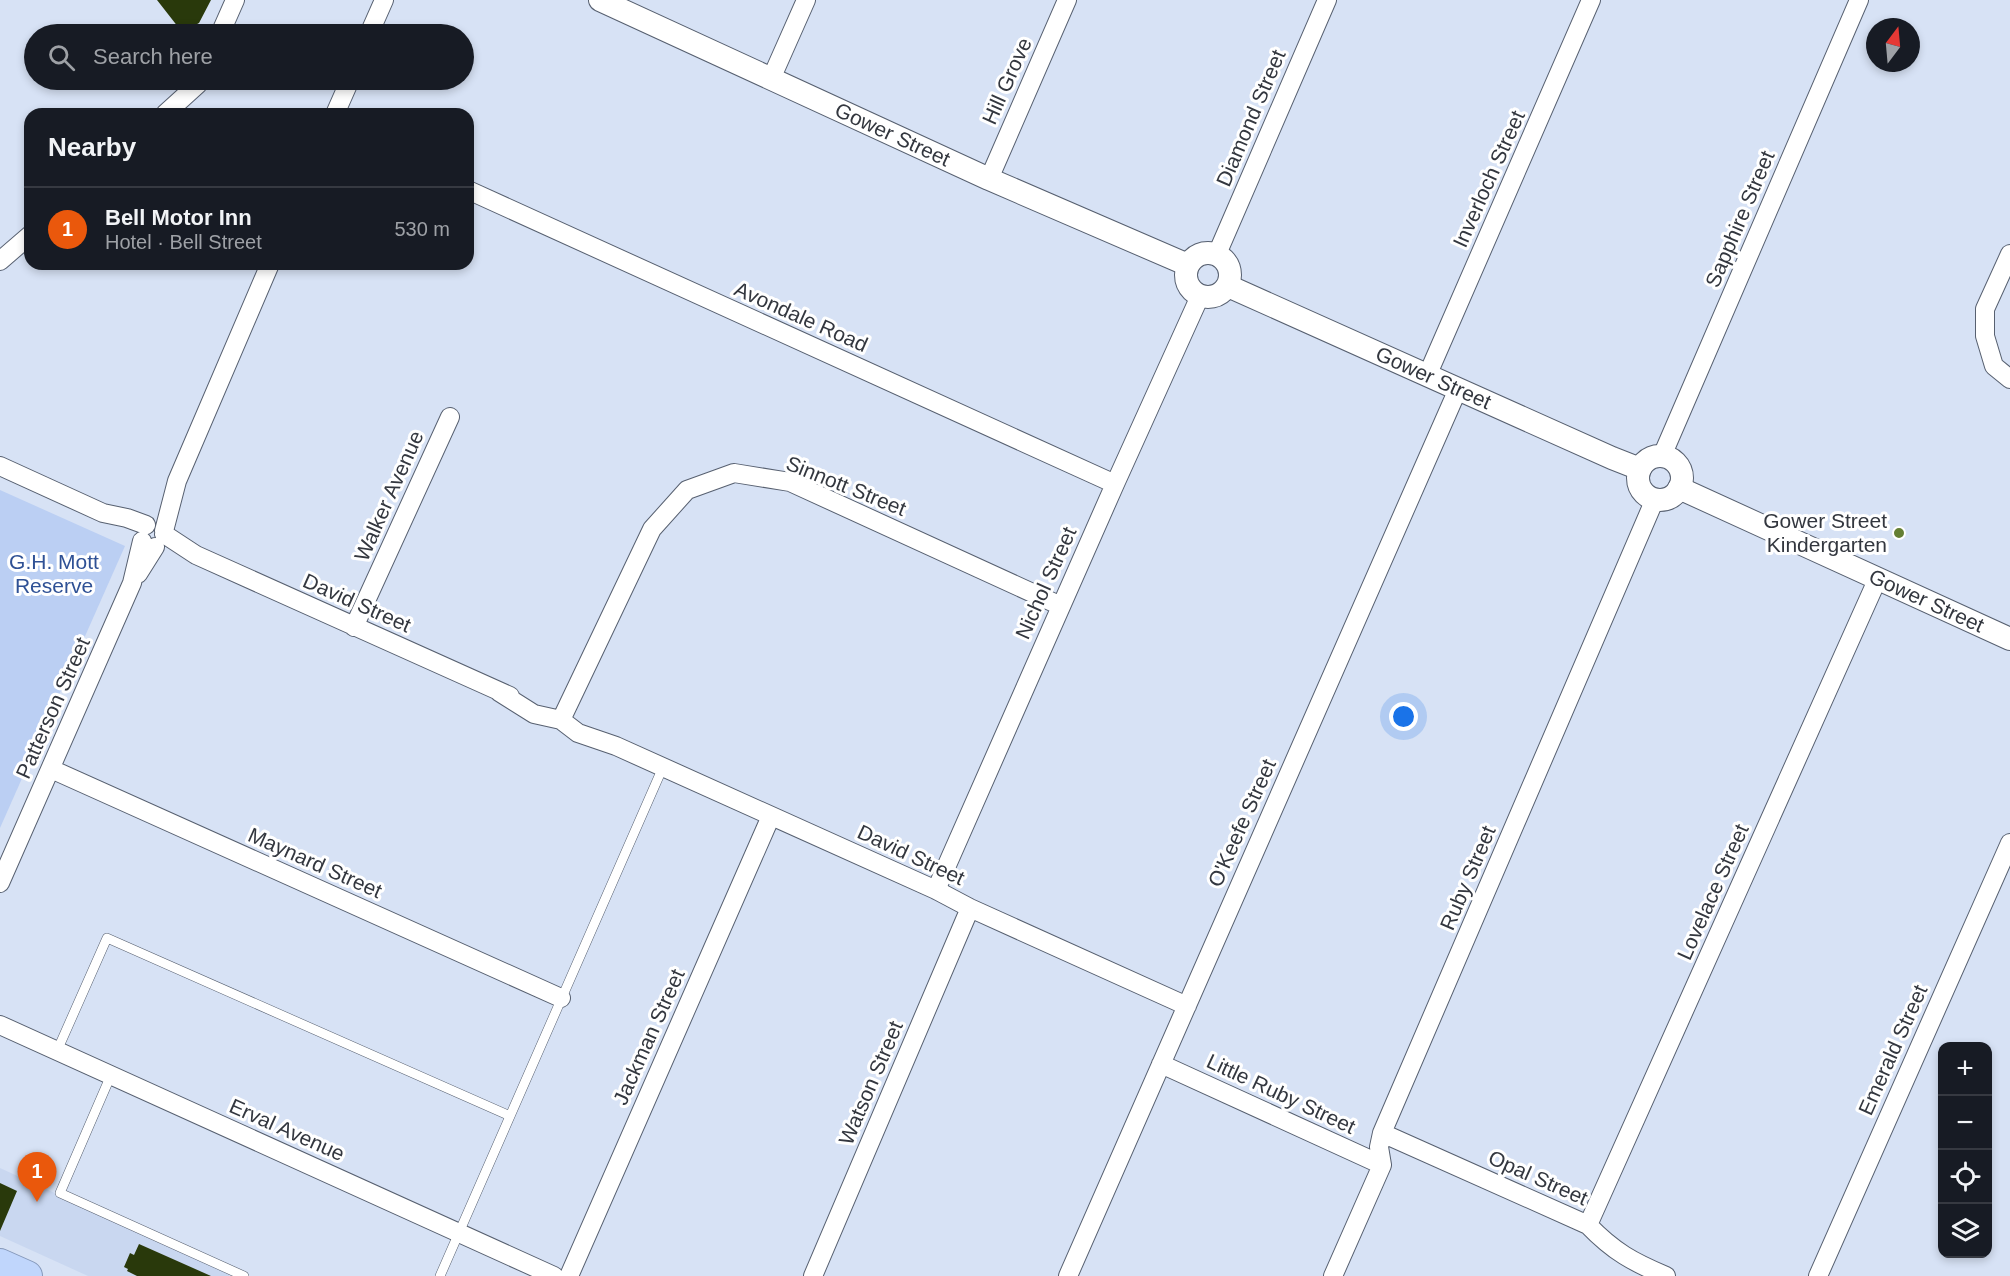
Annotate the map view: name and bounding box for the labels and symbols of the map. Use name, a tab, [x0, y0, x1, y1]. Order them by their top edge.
north arrow	[1866, 18, 1920, 72]
street label: Hill Grove	[977, 34, 1036, 128]
street label: Diamond Street	[1211, 46, 1290, 189]
street label: Gower Street	[832, 98, 954, 171]
street label: Inverloch Street	[1448, 107, 1529, 251]
street label: Sapphire Street	[1700, 147, 1779, 290]
street label: Avondale Road	[731, 277, 871, 356]
street label: Gower Street	[1372, 342, 1495, 413]
street label: Walker Avenue	[350, 427, 428, 564]
street label: Sinnott Street	[783, 451, 910, 520]
place label: Gower Street Kindergarten	[1763, 509, 1887, 556]
street label: Nichol Street	[1011, 523, 1081, 642]
marker: Gower Street Kindergarten	[1892, 526, 1906, 540]
park label: G.H. Mott Reserve	[9, 550, 99, 597]
street label: Gower Street	[1866, 564, 1988, 637]
street label: David Street	[300, 569, 415, 637]
street label: Patterson Street	[11, 634, 94, 782]
your location	[1389, 702, 1418, 731]
street label: O'Keefe Street	[1203, 755, 1280, 890]
street label: David Street	[854, 820, 969, 889]
street label: Lovelace Street	[1672, 820, 1753, 963]
street label: Ruby Street	[1435, 822, 1500, 933]
street label: Maynard Street	[245, 823, 386, 902]
street label: Jackman Street	[608, 965, 689, 1108]
street label: Emerald Street	[1854, 981, 1932, 1118]
street label: Watson Street	[834, 1017, 907, 1148]
street label: Little Ruby Street	[1203, 1049, 1359, 1138]
street label: Erval Avenue	[226, 1094, 348, 1165]
street label: Opal Street	[1485, 1145, 1592, 1210]
pin: 1	[18, 1152, 57, 1202]

